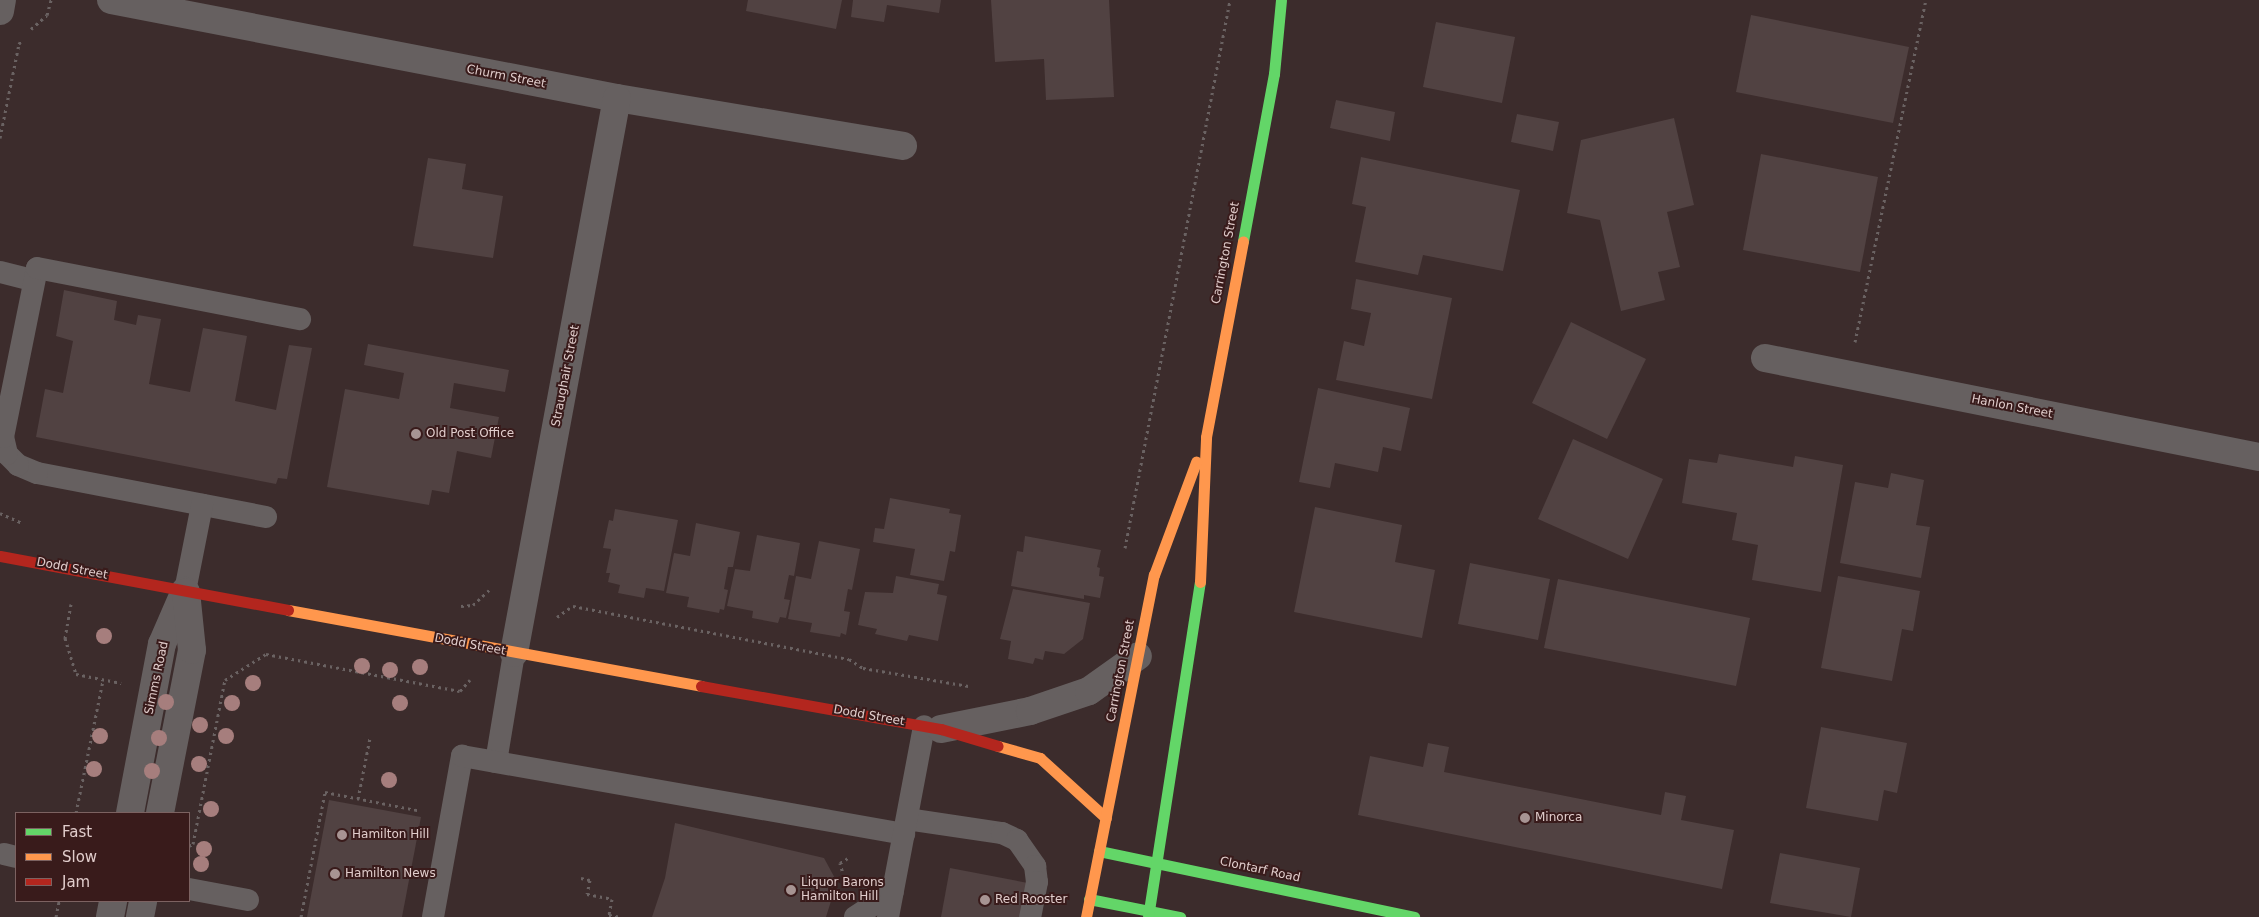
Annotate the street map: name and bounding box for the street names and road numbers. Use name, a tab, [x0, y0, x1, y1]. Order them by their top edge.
street label: Churm Street	[465, 62, 547, 92]
street label: Carrington Street	[1209, 201, 1243, 305]
street label: Straughair Street	[549, 324, 583, 428]
street label: Hanlon Street	[1970, 392, 2054, 422]
street label: Dodd Street	[35, 555, 109, 583]
street label: Carrington Street	[1104, 619, 1138, 723]
street label: Dodd Street	[433, 631, 507, 659]
street label: Simms Road	[142, 640, 172, 716]
street label: Dodd Street	[832, 703, 906, 729]
street label: Clontarf Road	[1218, 854, 1302, 886]

